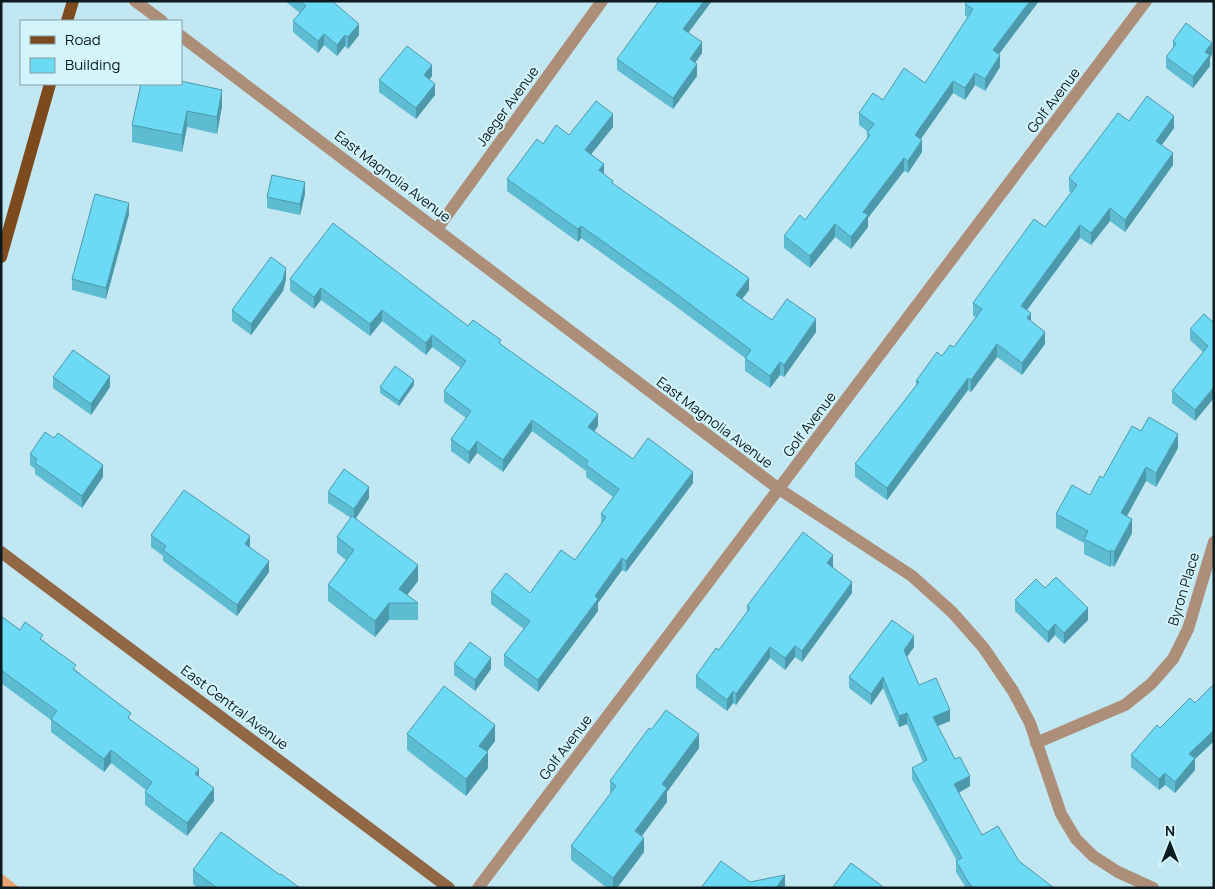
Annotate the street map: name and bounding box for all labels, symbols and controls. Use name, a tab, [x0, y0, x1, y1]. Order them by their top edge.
legend	[20, 20, 182, 85]
text: Road	[65, 29, 101, 50]
text: Building	[65, 54, 120, 75]
street label: Jaeger Avenue	[471, 62, 543, 150]
street label: Golf Avenue	[1022, 63, 1084, 137]
street label: East Magnolia Avenue	[331, 126, 455, 226]
street label: East Magnolia Avenue	[653, 372, 777, 472]
street label: Golf Avenue	[778, 387, 840, 461]
street label: Byron Place	[1163, 550, 1203, 628]
street label: East Central Avenue	[177, 660, 293, 754]
street label: Golf Avenue	[534, 710, 596, 784]
north arrow	[1145, 819, 1195, 869]
text: N	[1165, 821, 1175, 840]

